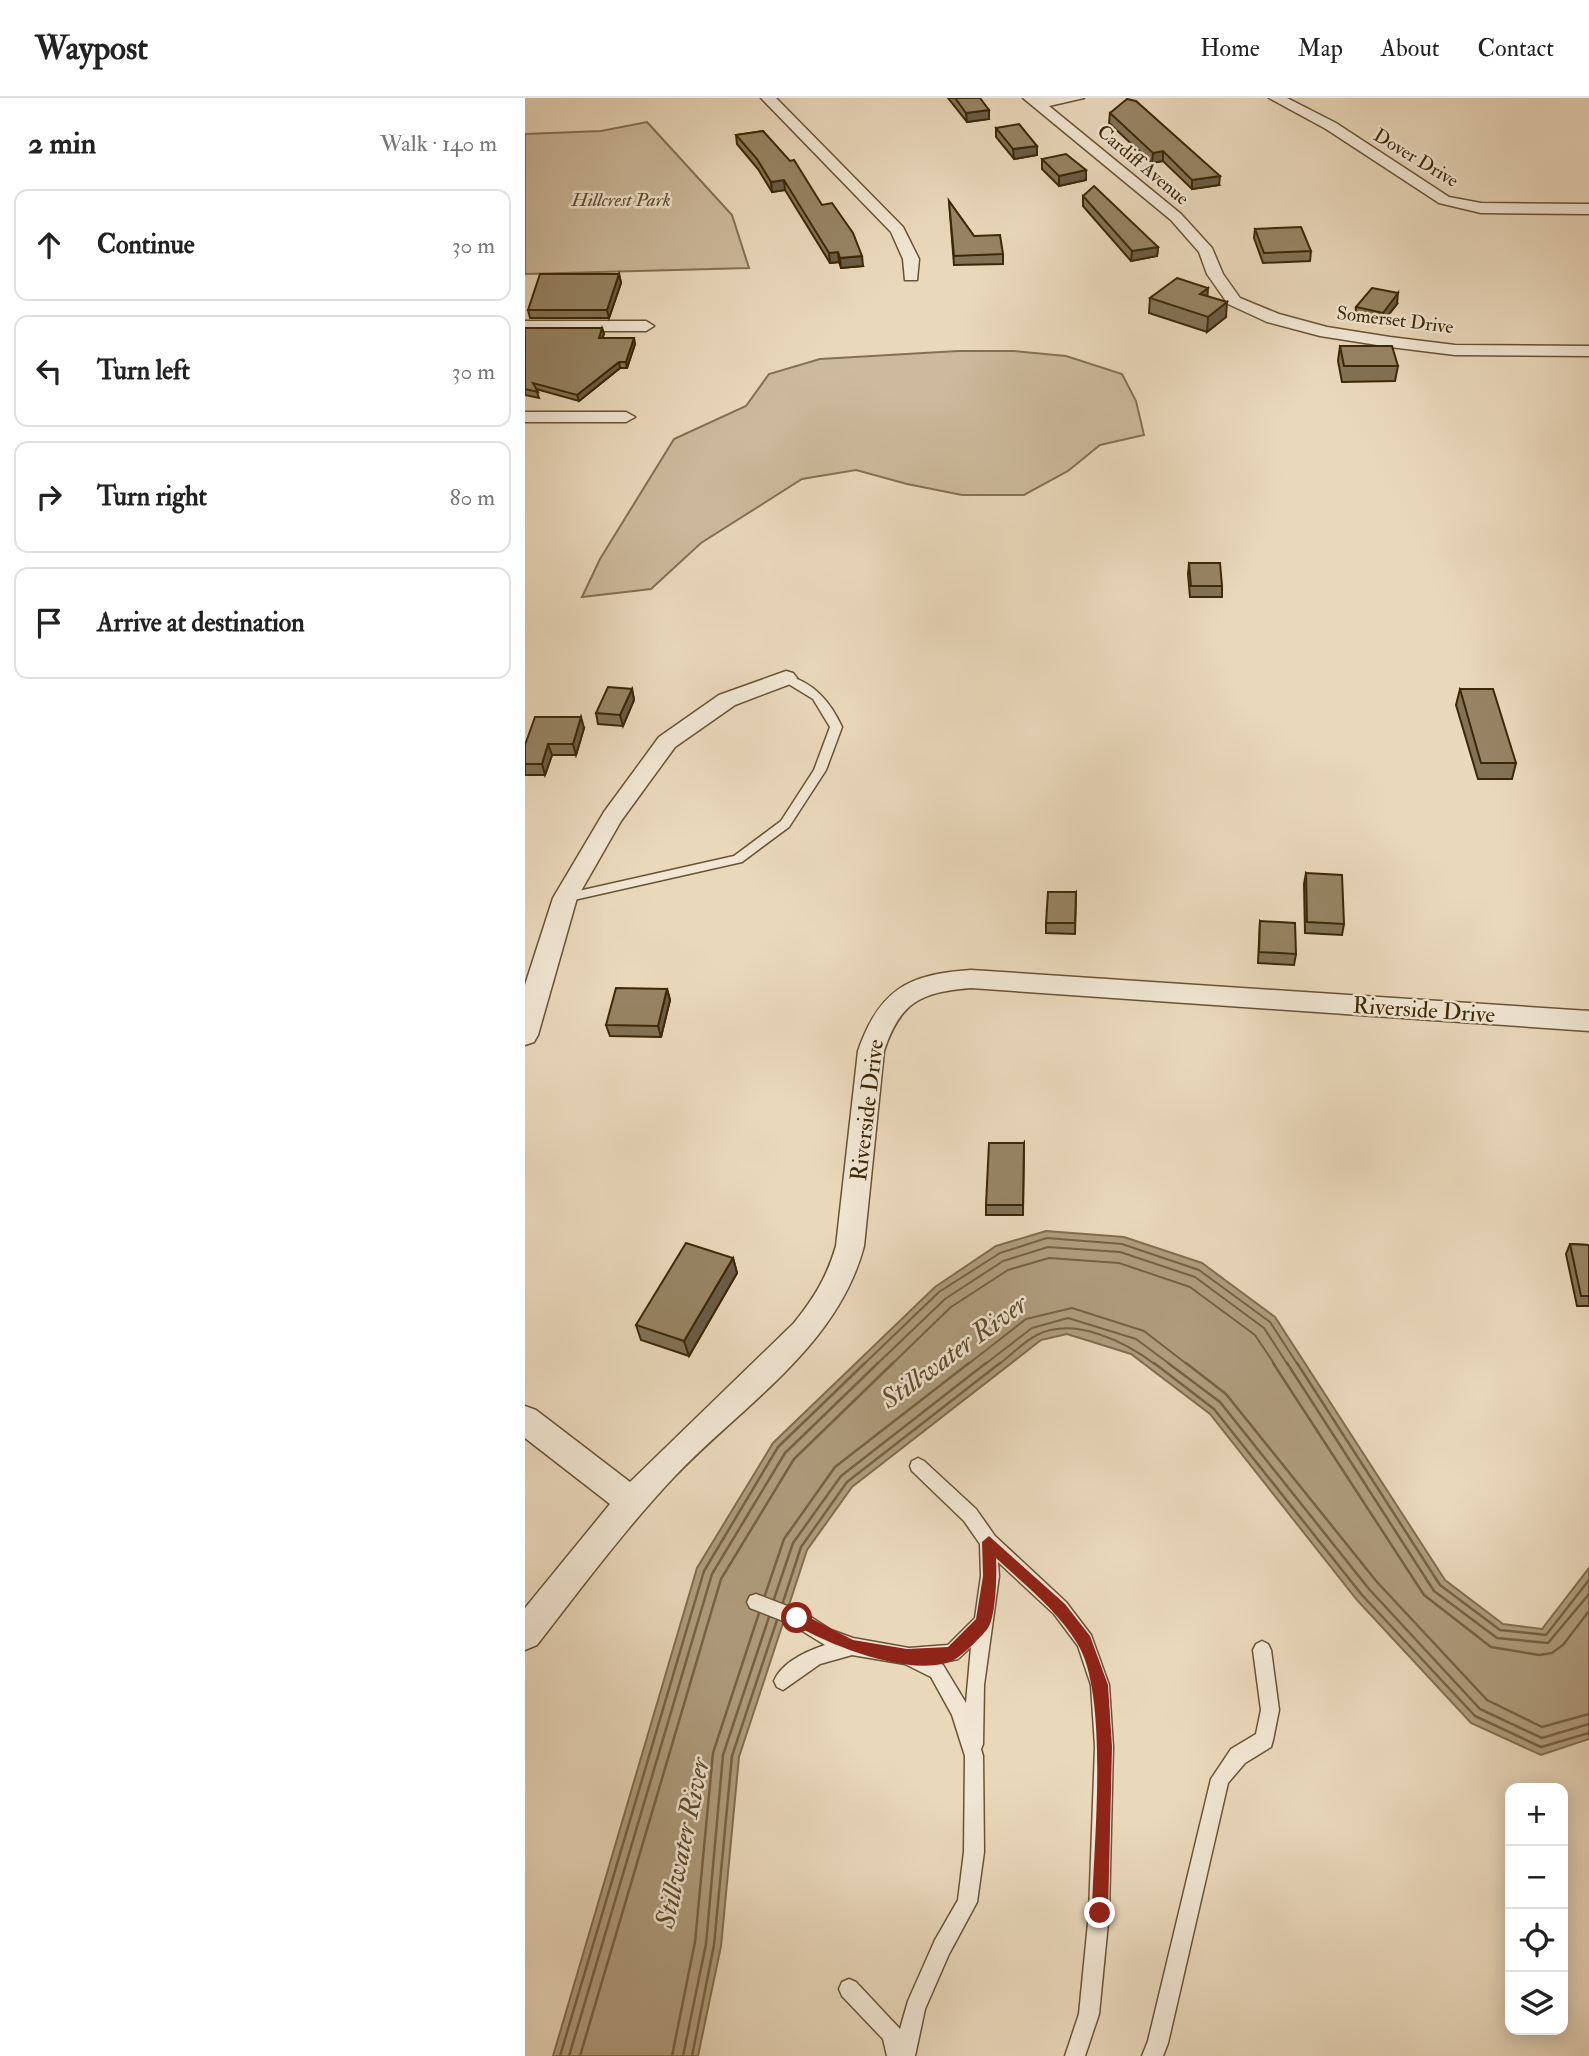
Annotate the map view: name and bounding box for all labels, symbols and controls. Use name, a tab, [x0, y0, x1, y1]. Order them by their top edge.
text: Waypost	[35, 28, 148, 69]
text: Home	[1200, 33, 1260, 64]
text: Map	[1298, 33, 1343, 64]
text: About	[1381, 33, 1440, 64]
text: Contact	[1478, 33, 1554, 64]
street label: Cardiff Avenue	[1092, 120, 1194, 211]
street label: Dover Drive	[1369, 123, 1463, 193]
text: 2 min	[28, 125, 96, 162]
text: Walk · 140 m	[380, 129, 497, 158]
park label: Hillcrest Park	[570, 188, 671, 212]
icon: ahead	[30, 226, 68, 264]
text: Continue	[97, 229, 195, 261]
text: 30 m	[452, 231, 495, 260]
street label: Somerset Drive	[1335, 301, 1455, 339]
icon: left	[30, 352, 68, 390]
text: Turn left	[97, 355, 190, 387]
text: 30 m	[452, 357, 495, 386]
icon: right	[30, 478, 68, 516]
text: Turn right	[97, 481, 207, 513]
text: 80 m	[450, 483, 495, 512]
icon: arrive	[30, 604, 68, 642]
text: Arrive at destination	[97, 607, 305, 639]
street label: Riverside Drive	[1352, 991, 1497, 1029]
street label: Riverside Drive	[844, 1037, 890, 1183]
water label: Stillwater River	[873, 1286, 1036, 1418]
route start	[781, 1602, 812, 1633]
water label: Stillwater River	[648, 1753, 718, 1932]
map controls	[1505, 1783, 1568, 2035]
button: +	[1505, 1783, 1568, 1846]
button: −	[1505, 1846, 1568, 1909]
route end	[1084, 1897, 1115, 1928]
button: locate	[1505, 1909, 1568, 1972]
button: layers	[1505, 1972, 1568, 2035]

